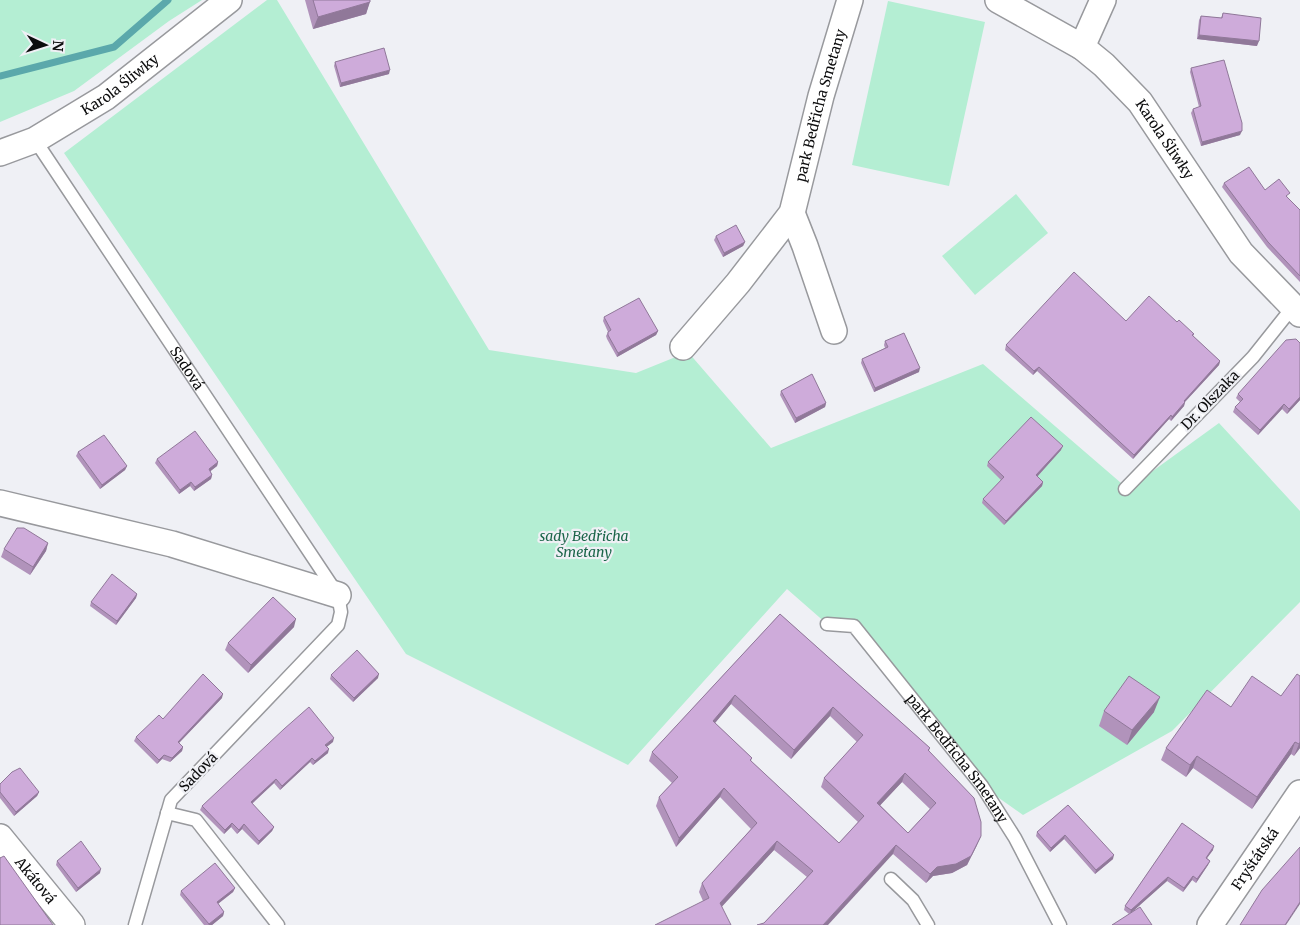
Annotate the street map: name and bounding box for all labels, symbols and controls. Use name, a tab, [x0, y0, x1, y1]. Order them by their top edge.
north arrow	[20, 20, 70, 70]
street label: park Bedřicha Smetany	[791, 26, 850, 184]
text: N	[49, 40, 67, 52]
street label: Karola Śliwky	[78, 49, 163, 119]
street label: Karola Śliwky	[1132, 96, 1198, 183]
street label: Sadová	[166, 343, 208, 394]
street label: Dr. Olszaka	[1177, 366, 1243, 434]
park label: sady Bedřicha Smetany	[539, 527, 629, 561]
street label: park Bedřicha Smetany	[903, 690, 1012, 827]
street label: Sadová	[175, 748, 222, 796]
street label: Fryštátská	[1228, 824, 1283, 893]
street label: Akátová	[10, 853, 60, 908]

